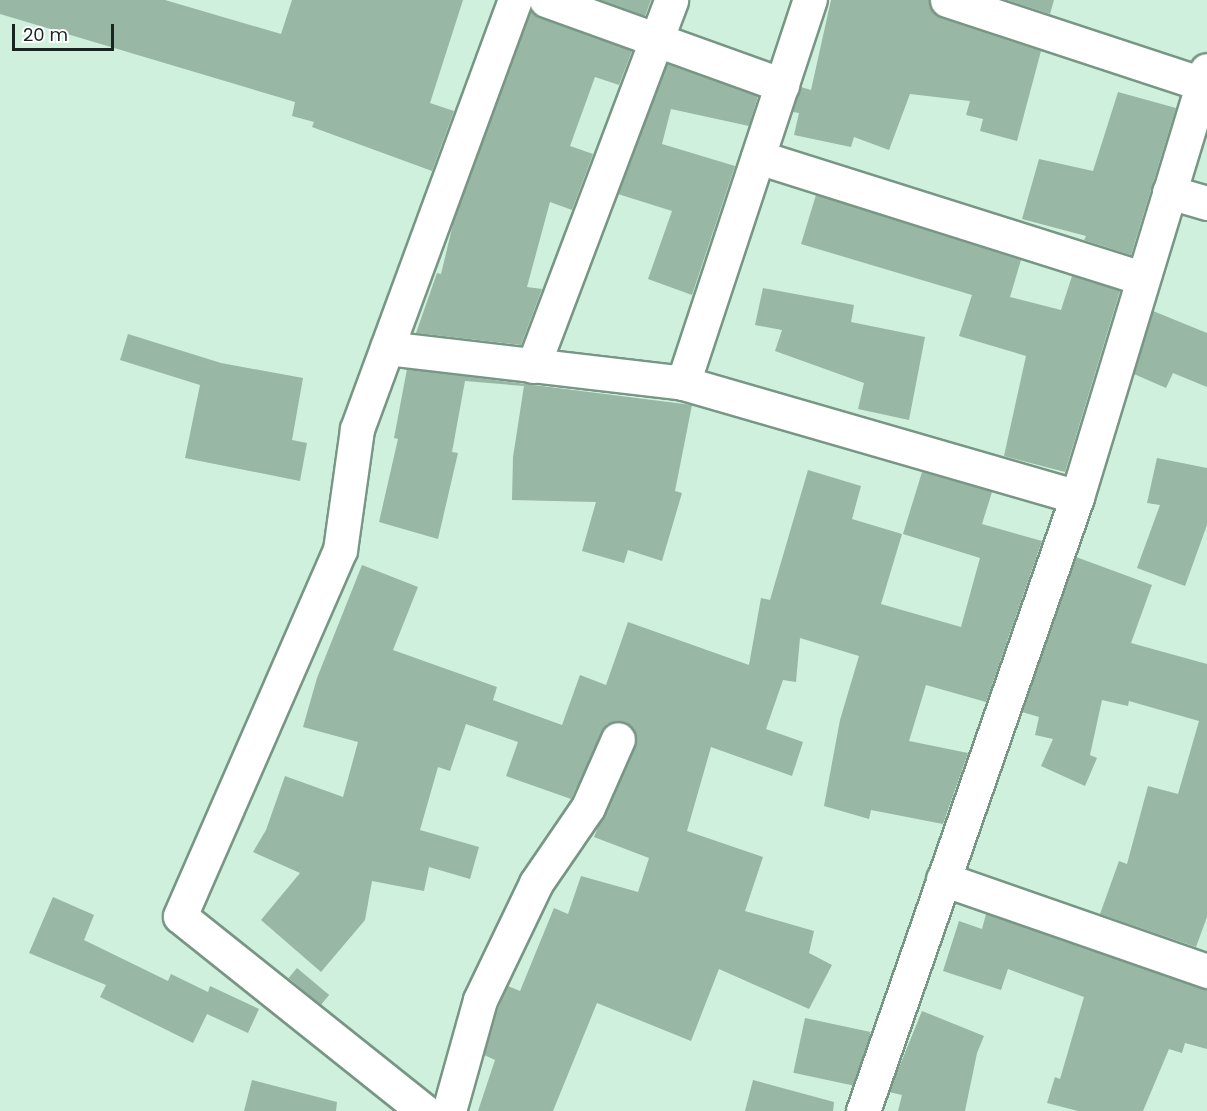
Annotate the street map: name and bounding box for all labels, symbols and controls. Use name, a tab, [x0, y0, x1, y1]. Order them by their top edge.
scale bar	[15, 12, 117, 50]
text: 20 m	[23, 22, 68, 47]

